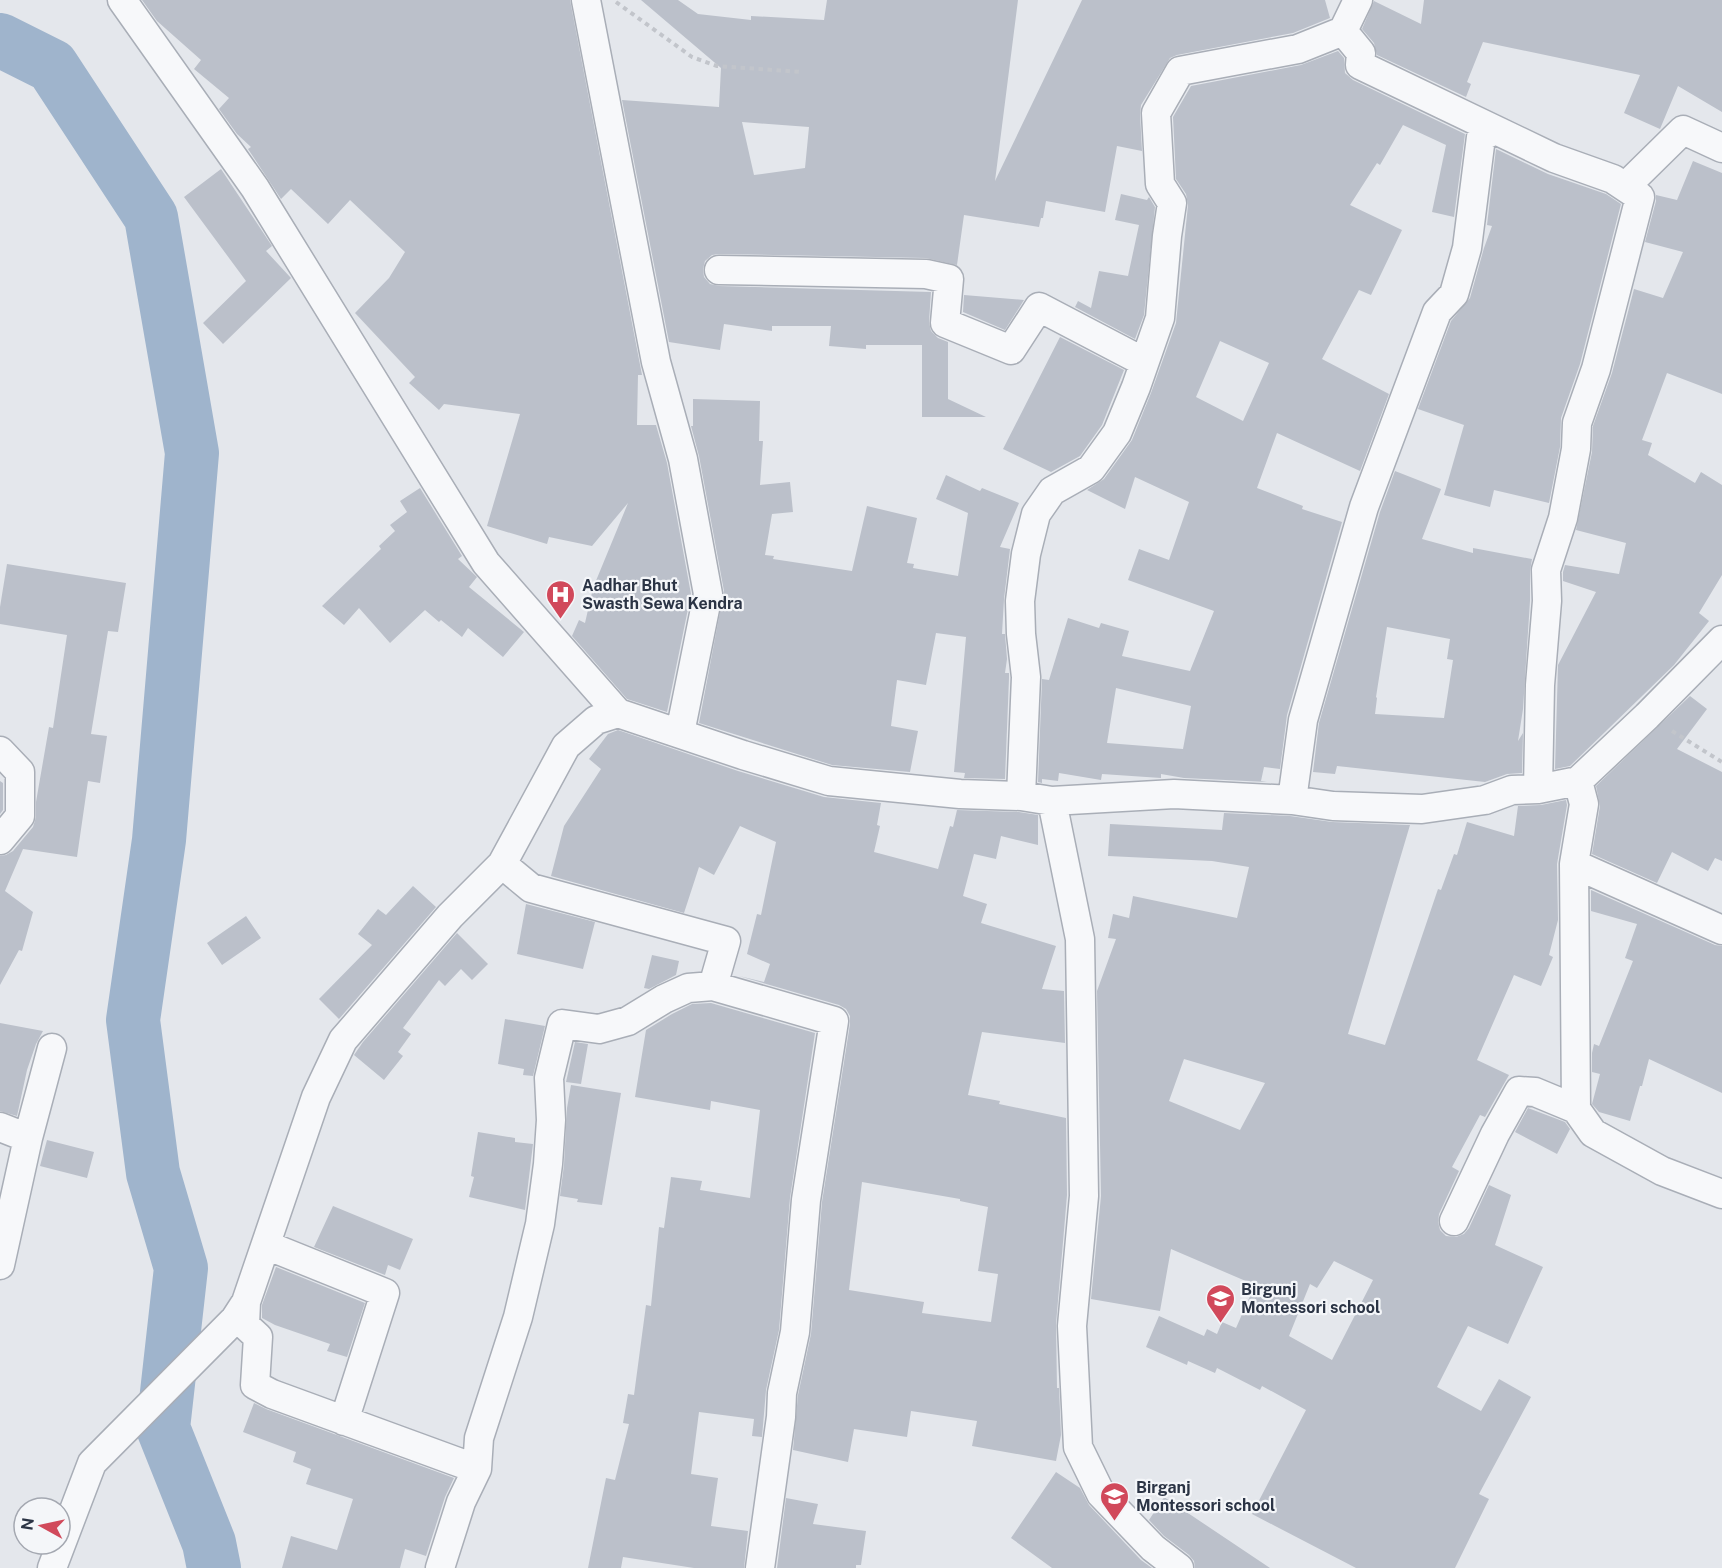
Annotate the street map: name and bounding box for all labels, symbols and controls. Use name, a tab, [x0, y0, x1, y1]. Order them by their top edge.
place label: Aadhar Bhut Swasth Sewa Kendra	[582, 576, 742, 613]
hospital icon: Aadhar Bhut Swasth Sewa Kendra	[545, 578, 577, 620]
place label: Birgunj Montessori school	[1241, 1280, 1380, 1317]
school or university icon: Birgunj Montessori school	[1204, 1282, 1236, 1324]
place label: Birganj Montessori school	[1136, 1478, 1275, 1515]
school or university icon: Birganj Montessori school	[1099, 1480, 1131, 1522]
north arrow	[12, 1496, 72, 1556]
text: N	[17, 1516, 38, 1532]

